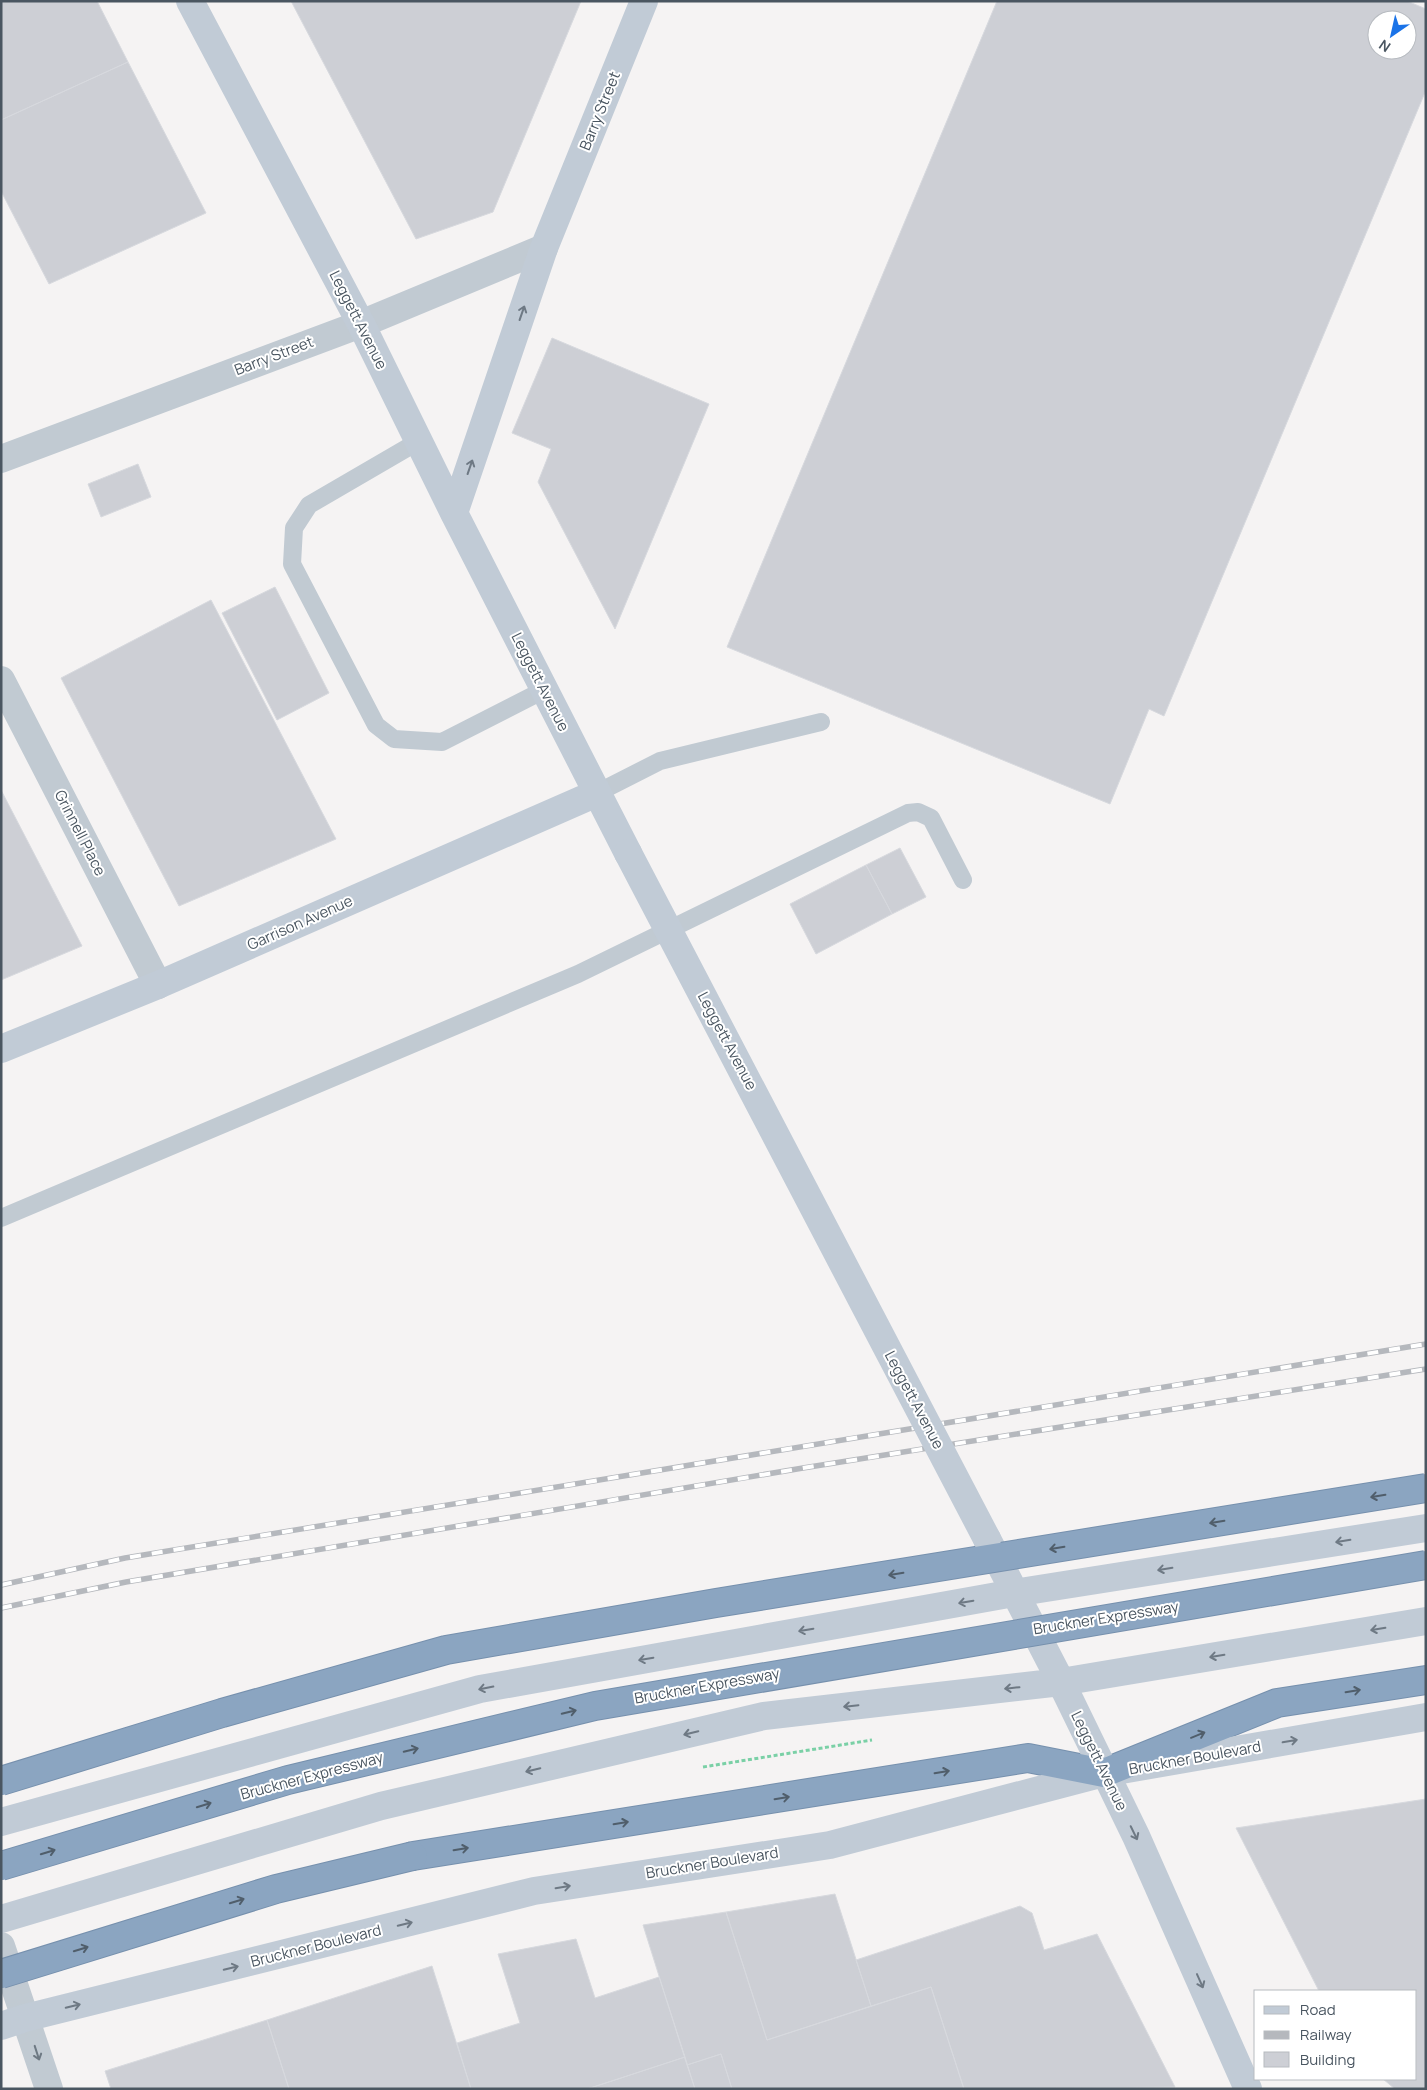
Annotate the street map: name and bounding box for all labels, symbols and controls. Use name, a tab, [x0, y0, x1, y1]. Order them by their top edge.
north arrow	[1367, 10, 1417, 60]
text: N	[1375, 36, 1394, 57]
street label: Barry Street	[574, 68, 625, 153]
street label: Leggett Avenue	[324, 267, 393, 373]
one-way arrow	[518, 306, 527, 321]
street label: Barry Street	[231, 331, 316, 380]
one-way arrow	[466, 460, 475, 475]
street label: Leggett Avenue	[506, 629, 575, 735]
street label: Grinnell Place	[50, 786, 111, 880]
street label: Garrison Avenue	[244, 890, 356, 955]
street label: Leggett Avenue	[693, 988, 762, 1094]
street label: Leggett Avenue	[880, 1347, 949, 1453]
one-way arrow	[1370, 1491, 1386, 1501]
one-way arrow	[1210, 1517, 1226, 1527]
one-way arrow	[1335, 1536, 1351, 1546]
one-way arrow	[1049, 1543, 1065, 1553]
one-way arrow	[1158, 1564, 1174, 1574]
one-way arrow	[889, 1569, 905, 1579]
street label: Bruckner Expressway	[1032, 1596, 1180, 1639]
one-way arrow	[958, 1597, 974, 1607]
one-way arrow	[1370, 1625, 1386, 1635]
one-way arrow	[798, 1626, 814, 1636]
one-way arrow	[1210, 1651, 1226, 1661]
one-way arrow	[638, 1655, 654, 1664]
street label: Bruckner Expressway	[633, 1662, 781, 1709]
one-way arrow	[1005, 1683, 1021, 1692]
one-way arrow	[478, 1684, 494, 1693]
one-way arrow	[1345, 1686, 1361, 1696]
one-way arrow	[843, 1701, 859, 1711]
one-way arrow	[561, 1707, 577, 1716]
street label: Leggett Avenue	[1066, 1707, 1133, 1814]
one-way arrow	[683, 1729, 699, 1738]
one-way arrow	[1190, 1730, 1205, 1740]
one-way arrow	[1282, 1735, 1298, 1745]
street label: Bruckner Boulevard	[1127, 1736, 1263, 1779]
one-way arrow	[403, 1745, 419, 1754]
street label: Bruckner Expressway	[238, 1746, 386, 1805]
one-way arrow	[525, 1766, 541, 1775]
one-way arrow	[934, 1767, 950, 1777]
one-way arrow	[774, 1792, 790, 1802]
one-way arrow	[195, 1800, 211, 1810]
one-way arrow	[613, 1818, 629, 1828]
one-way arrow	[1129, 1825, 1139, 1840]
street label: Bruckner Boulevard	[644, 1842, 780, 1883]
one-way arrow	[453, 1843, 469, 1853]
one-way arrow	[39, 1846, 55, 1856]
one-way arrow	[555, 1881, 571, 1891]
one-way arrow	[228, 1896, 244, 1906]
street label: Bruckner Boulevard	[248, 1919, 383, 1972]
one-way arrow	[397, 1919, 413, 1928]
one-way arrow	[73, 1944, 89, 1954]
one-way arrow	[222, 1963, 238, 1972]
one-way arrow	[1195, 1973, 1205, 1988]
legend	[1254, 1990, 1417, 2080]
text: Road	[1300, 1999, 1336, 2020]
one-way arrow	[64, 2001, 80, 2010]
text: Railway	[1300, 2024, 1352, 2045]
one-way arrow	[32, 2045, 42, 2061]
text: Building	[1300, 2049, 1355, 2070]

